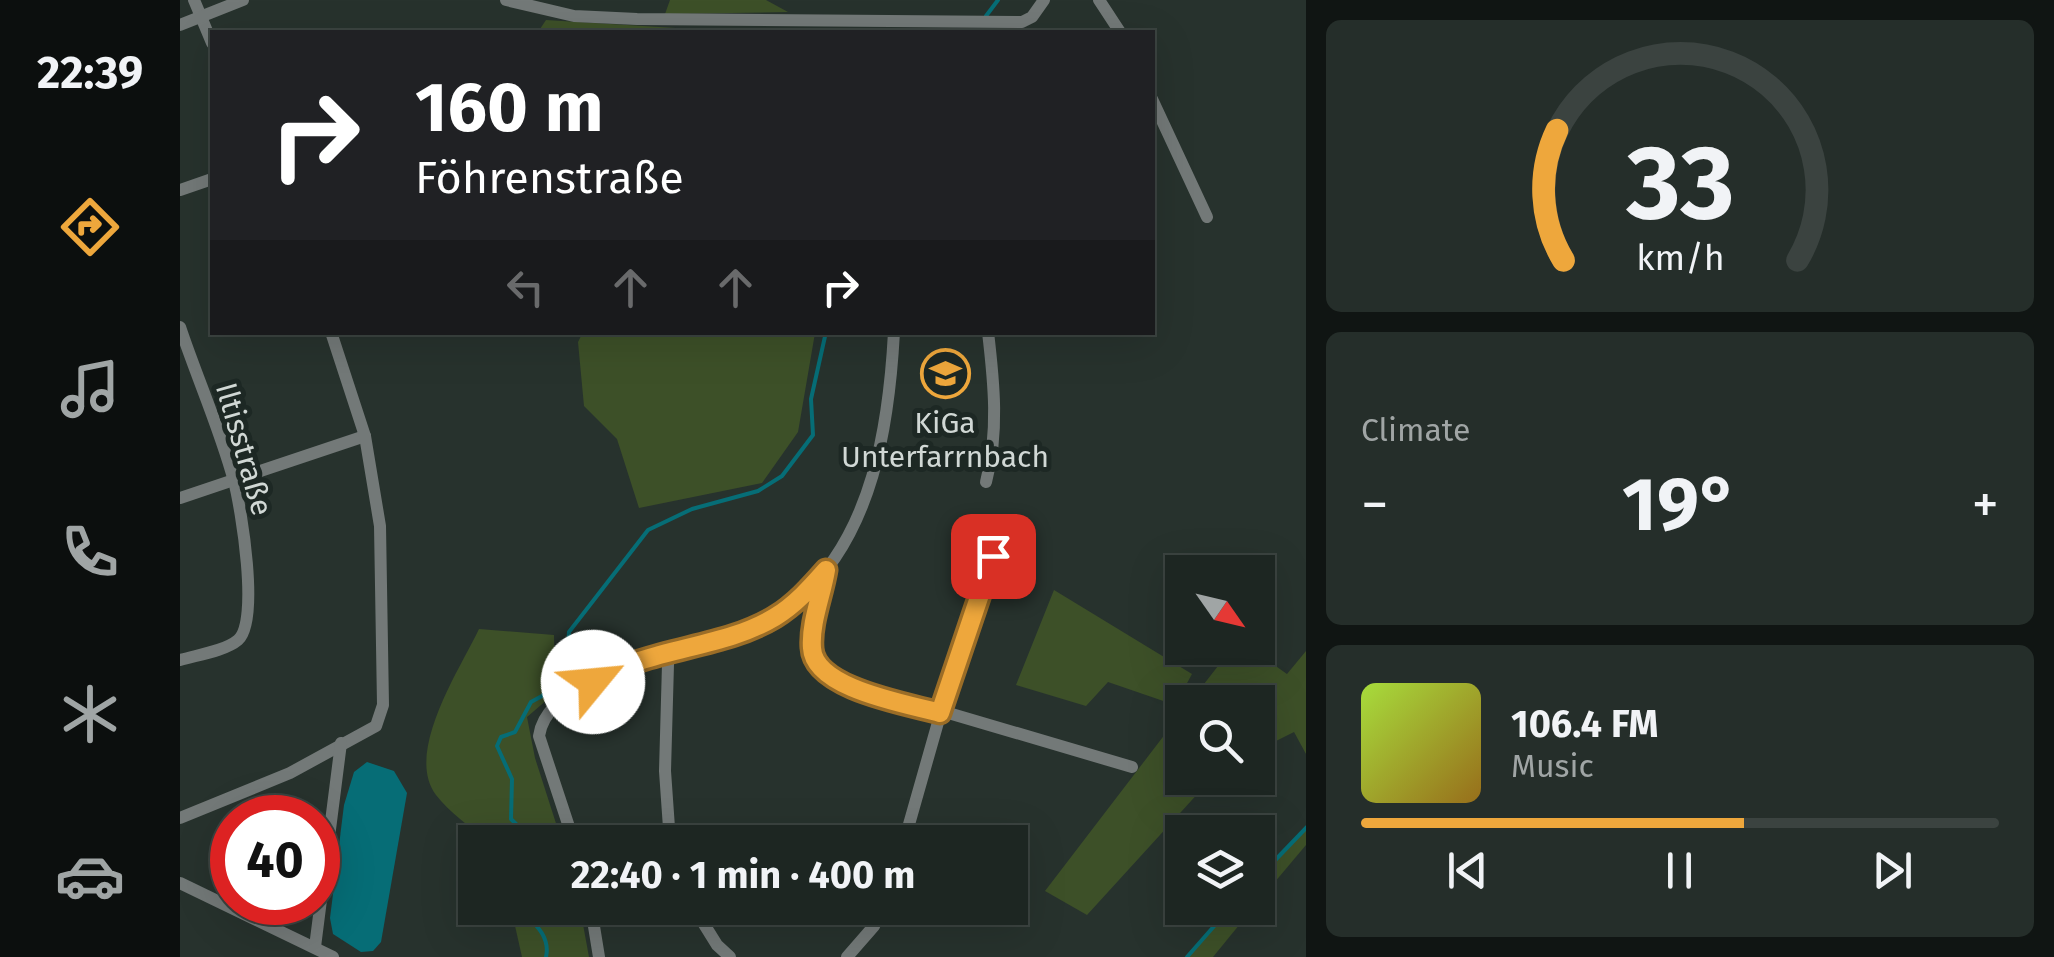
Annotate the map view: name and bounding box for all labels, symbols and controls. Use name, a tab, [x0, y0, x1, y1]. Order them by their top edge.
text: 22:39	[37, 46, 143, 100]
text: 160 m	[415, 66, 604, 150]
icon: right	[250, 70, 380, 200]
text: 33	[1625, 121, 1734, 246]
text: Föhrenstraße	[415, 151, 684, 205]
icon: directions	[55, 192, 125, 262]
text: km/h	[1636, 237, 1724, 279]
icon: left	[498, 260, 553, 315]
icon: ahead	[603, 260, 658, 315]
icon: ahead	[708, 260, 763, 315]
icon: right	[813, 260, 868, 315]
school or university icon: KiGa Unterfarrnbach	[919, 348, 971, 400]
icon: music	[55, 354, 125, 424]
street label: Iltisstraße	[208, 378, 280, 520]
place label: KiGa Unterfarrnbach	[841, 405, 1049, 475]
text: Climate	[1361, 411, 1470, 449]
text: 19°	[1622, 460, 1738, 550]
text: −	[1361, 472, 1389, 538]
text: +	[1972, 472, 1999, 538]
pin	[951, 514, 1036, 599]
icon: phone	[55, 517, 125, 587]
icon: arrive	[966, 529, 1021, 584]
north arrow	[1165, 555, 1275, 665]
map controls	[1165, 555, 1275, 925]
position arrow	[541, 630, 645, 734]
icon: climate	[55, 679, 125, 749]
button: search	[1165, 685, 1275, 795]
text: 106.4 FM	[1511, 701, 1658, 747]
text: Music	[1511, 747, 1594, 785]
speed limit sign: 40	[210, 795, 340, 925]
button: layers	[1165, 815, 1275, 925]
icon: car	[55, 841, 125, 911]
icon: previous	[1440, 843, 1495, 898]
icon: pause	[1652, 843, 1707, 898]
icon: next	[1865, 843, 1920, 898]
text: 22:40 · 1 min · 400 m	[571, 852, 915, 898]

